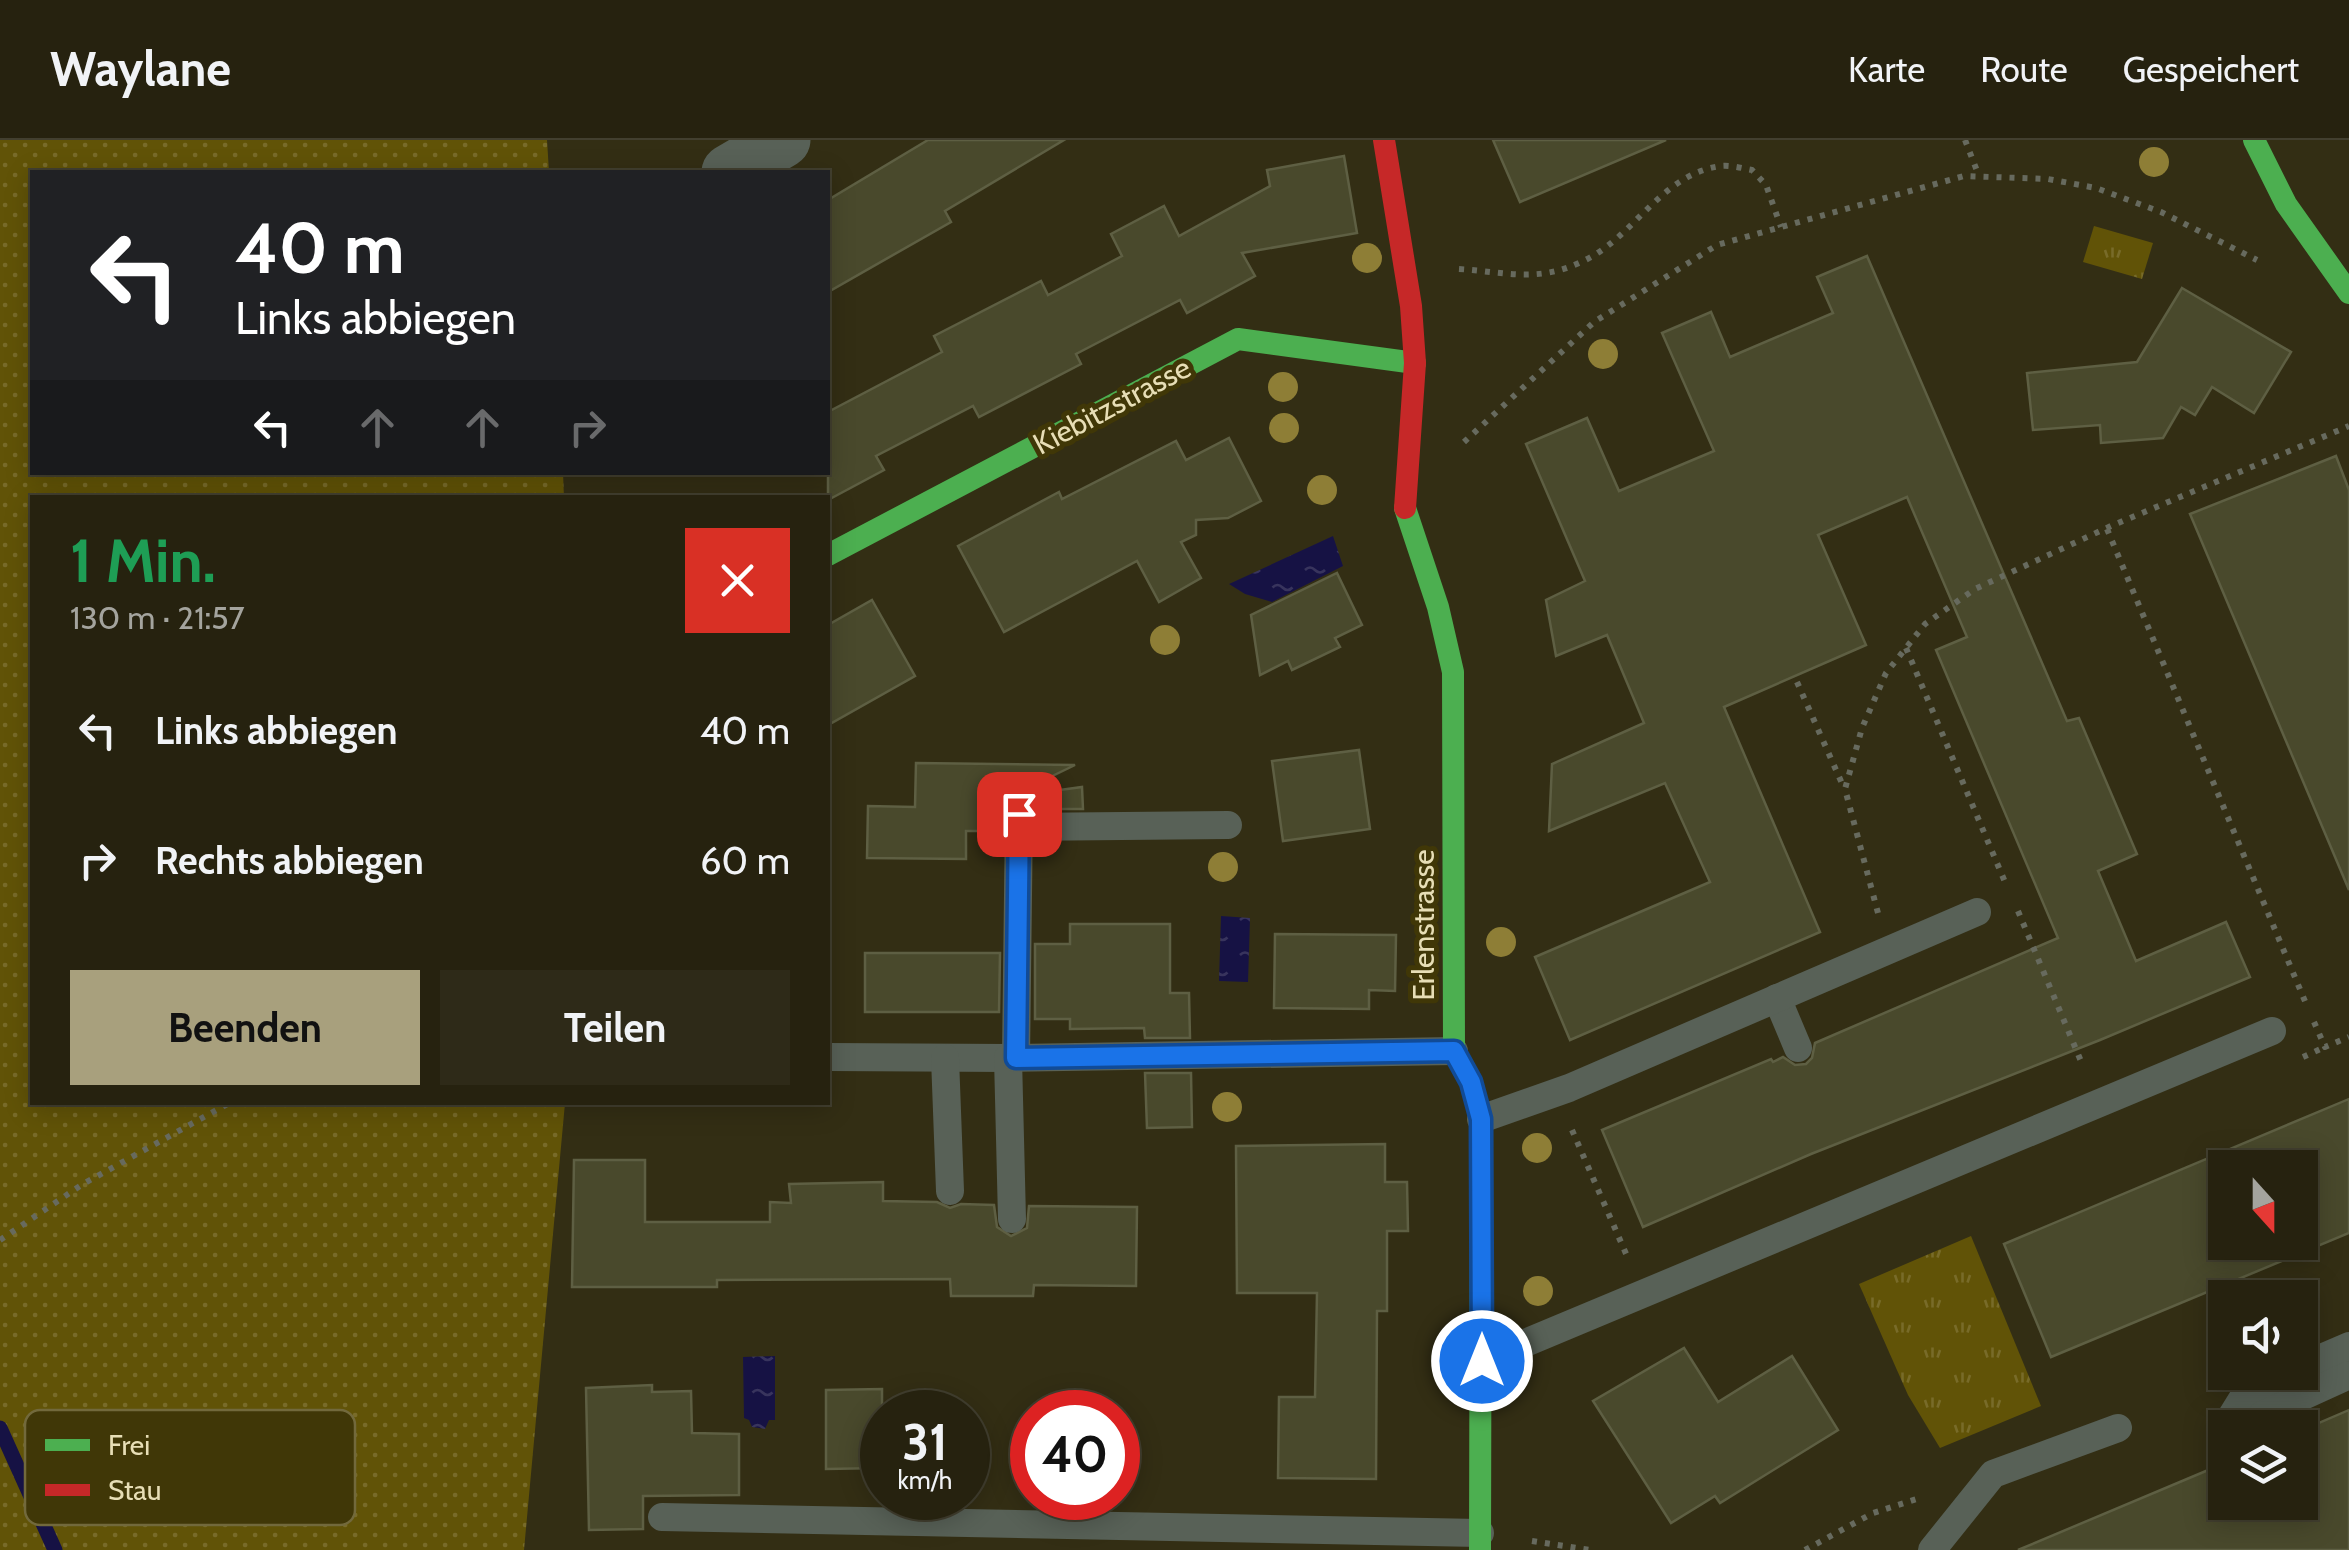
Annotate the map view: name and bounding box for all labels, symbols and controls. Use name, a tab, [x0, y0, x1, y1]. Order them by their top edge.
text: Waylane	[50, 40, 231, 98]
text: Karte	[1848, 48, 1925, 91]
text: Route	[1980, 48, 2068, 91]
text: Gespeichert	[2123, 48, 2299, 91]
text: 40 m	[235, 205, 404, 291]
icon: left	[70, 210, 200, 340]
text: Links abbiegen	[235, 291, 516, 345]
street label: Kiebitzstrasse	[1027, 349, 1197, 463]
icon: left	[245, 400, 300, 455]
icon: ahead	[350, 400, 405, 455]
icon: ahead	[455, 400, 510, 455]
icon: right	[560, 400, 615, 455]
text: 1 Min.	[70, 524, 216, 597]
button: close	[685, 528, 790, 633]
text: 130 m · 21:57	[70, 598, 245, 637]
icon: left	[70, 703, 125, 758]
text: Links abbiegen	[155, 707, 398, 754]
text: 40 m	[700, 707, 790, 754]
pin	[977, 772, 1062, 857]
icon: arrive	[992, 787, 1047, 842]
icon: right	[70, 833, 125, 888]
text: Rechts abbiegen	[155, 837, 424, 884]
text: 60 m	[700, 837, 790, 884]
street label: Erlenstrasse	[1405, 849, 1442, 1001]
button: Beenden	[70, 970, 420, 1085]
button: Teilen	[440, 970, 790, 1085]
north arrow	[2208, 1150, 2318, 1260]
map controls	[2208, 1150, 2318, 1520]
button: sound	[2208, 1280, 2318, 1390]
position arrow	[1430, 1309, 1534, 1413]
speed limit sign: 40	[1010, 1390, 1140, 1520]
legend	[25, 1410, 355, 1525]
button: layers	[2208, 1410, 2318, 1520]
text: 31	[902, 1412, 948, 1473]
text: Frei	[108, 1428, 150, 1462]
text: km/h	[898, 1465, 952, 1495]
text: Stau	[108, 1473, 161, 1507]

